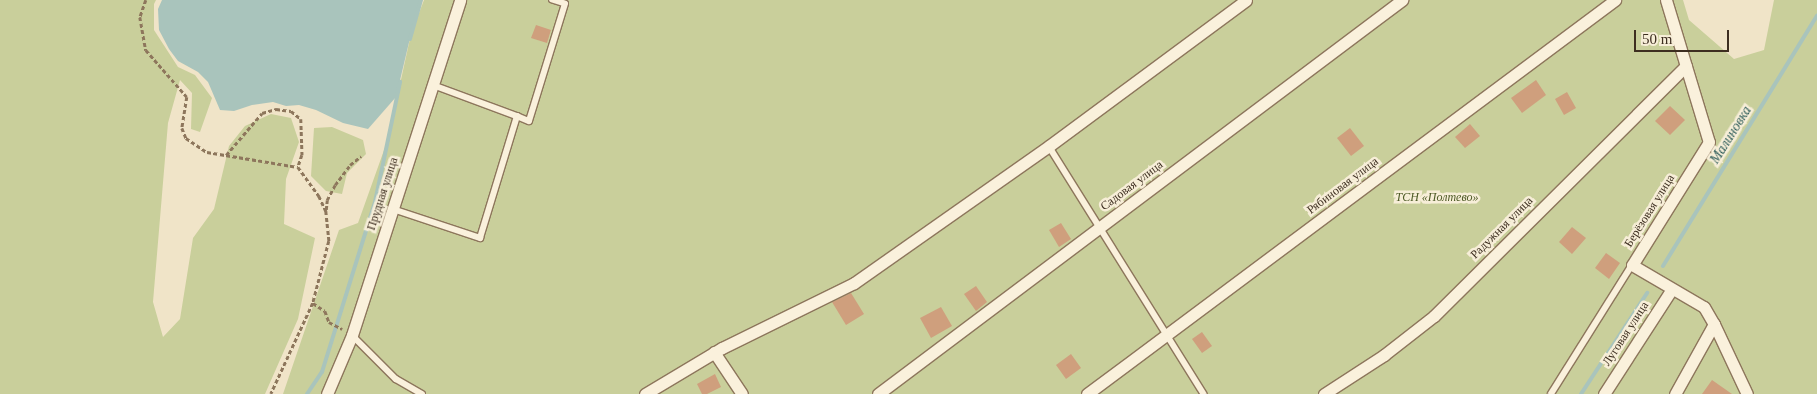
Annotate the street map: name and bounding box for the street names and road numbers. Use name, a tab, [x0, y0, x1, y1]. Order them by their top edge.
street label: Рябиновая улица	[1304, 154, 1382, 218]
street label: Прудная улица	[364, 156, 402, 232]
street label: Садовая улица	[1098, 158, 1166, 214]
street label: Берёзовая улица	[1622, 172, 1678, 250]
street label: Радужная улица	[1468, 194, 1536, 262]
street label: Луговая улица	[1600, 299, 1652, 369]

